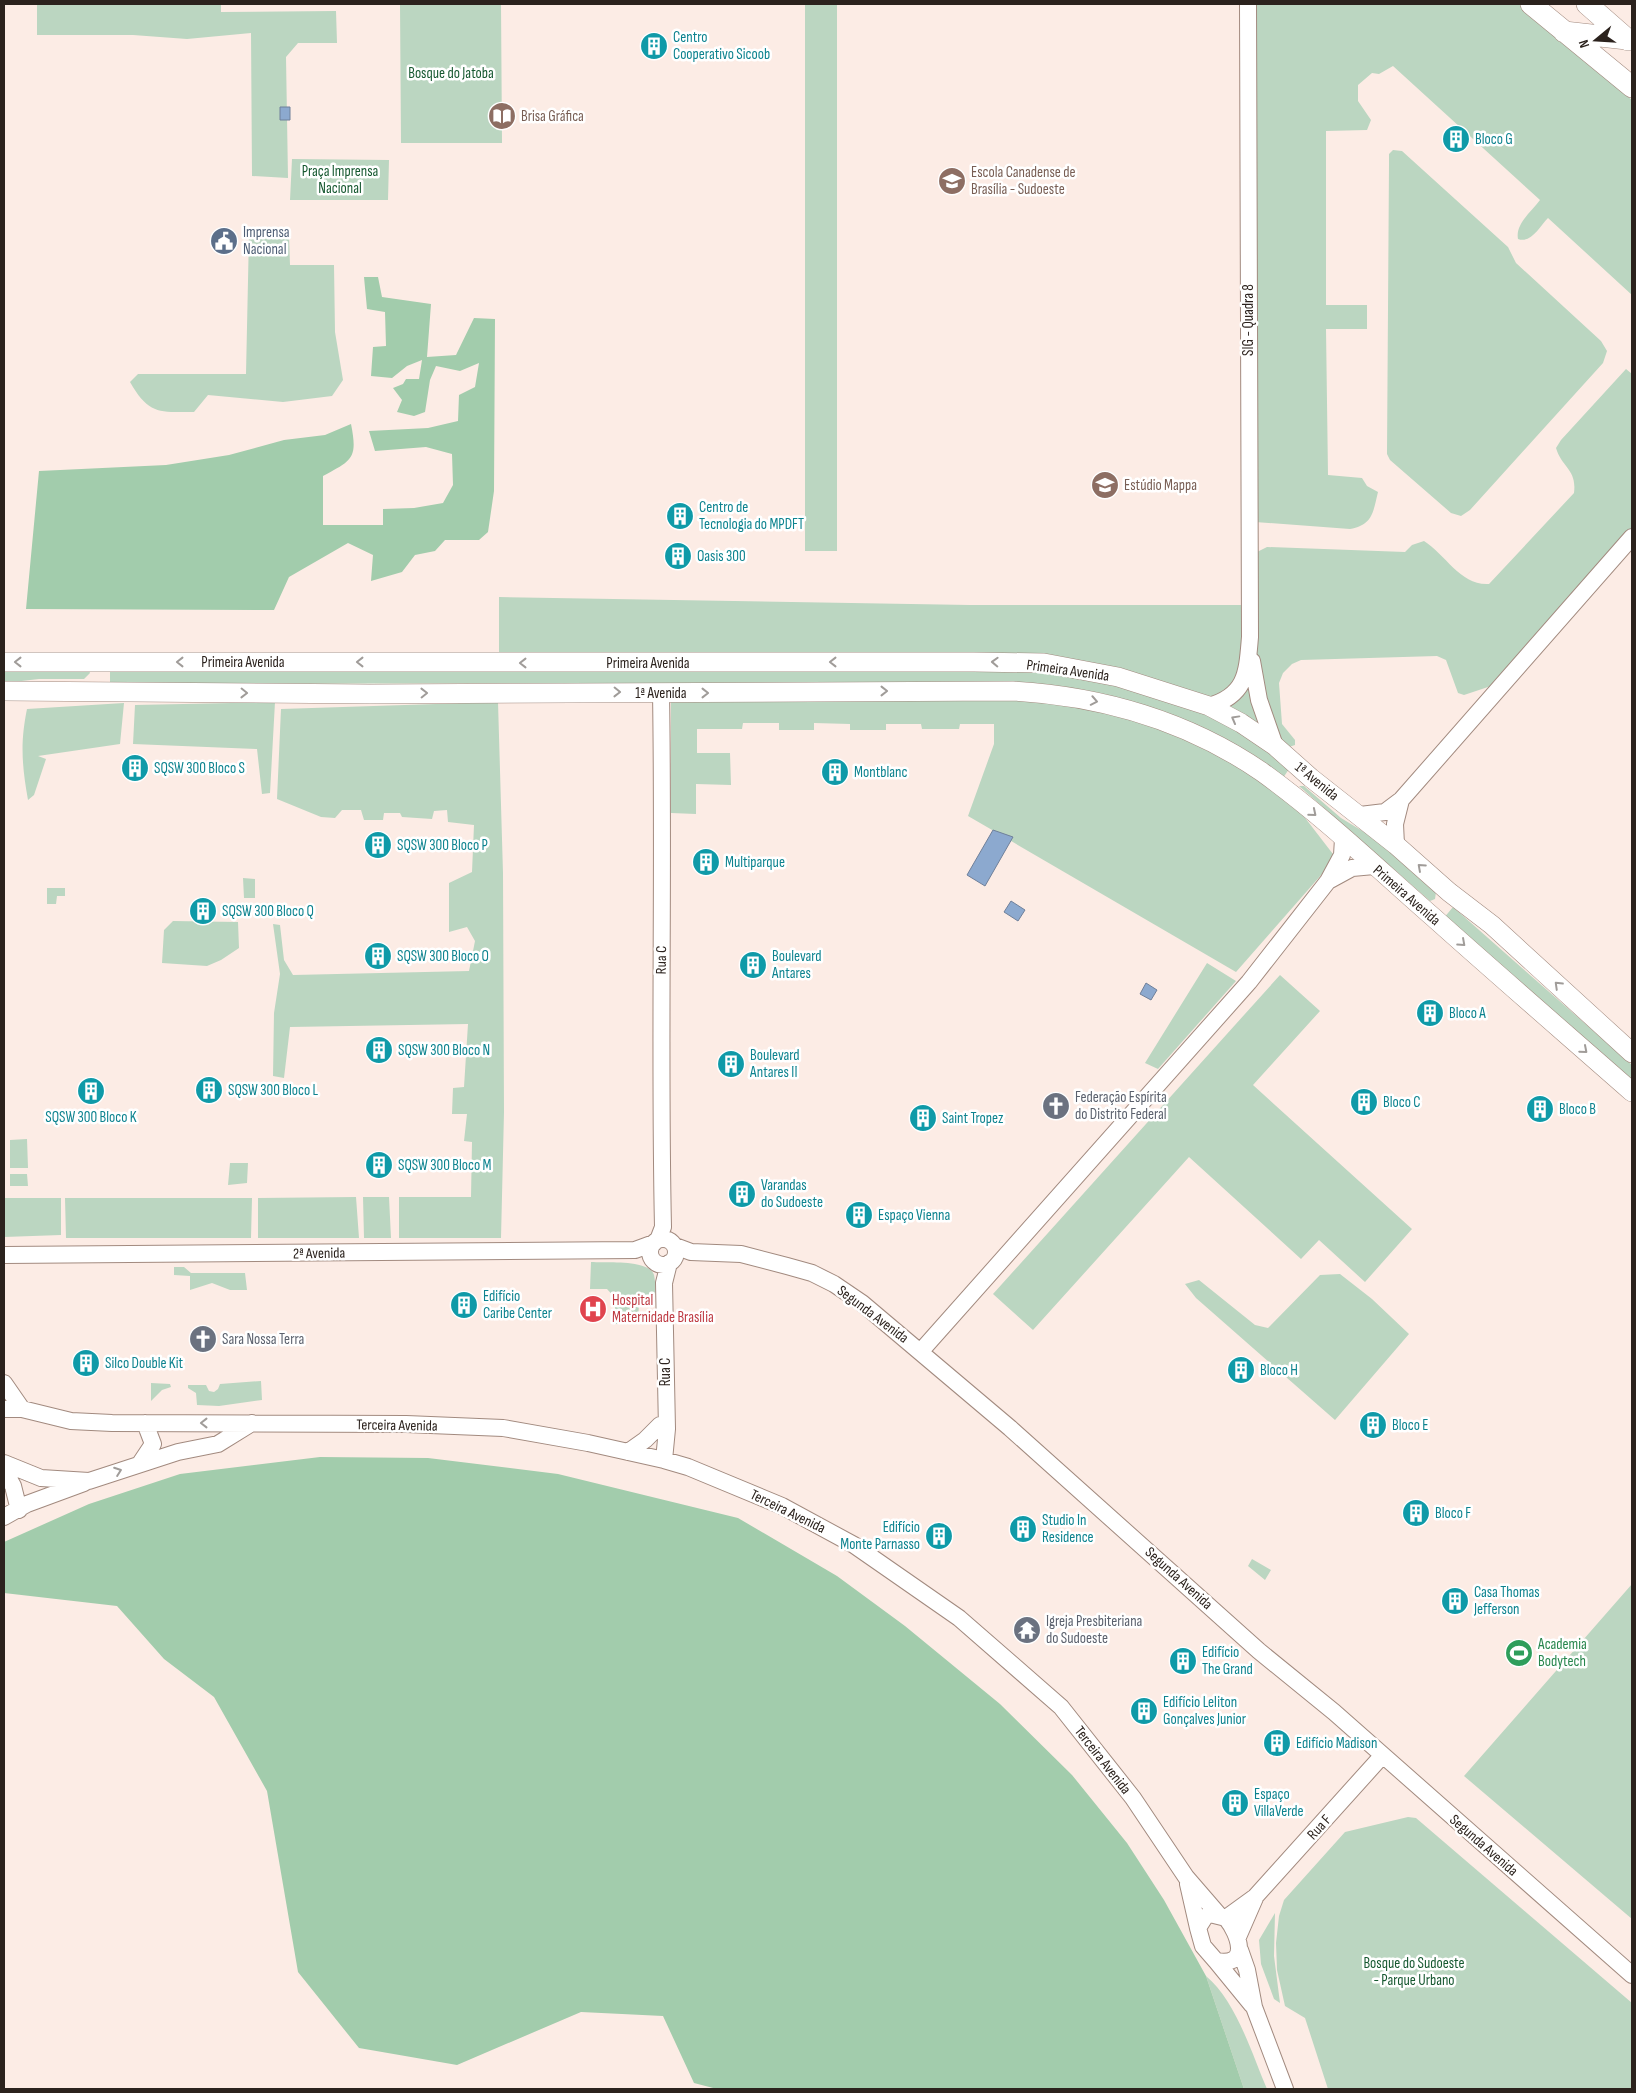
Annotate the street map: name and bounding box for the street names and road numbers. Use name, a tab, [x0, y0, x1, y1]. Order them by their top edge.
street label: SIG - Quadra 8	[1239, 284, 1258, 356]
street label: Primeira Avenida	[201, 653, 285, 672]
street label: Primeira Avenida	[606, 654, 690, 673]
street label: Primeira Avenida	[1025, 655, 1111, 686]
street label: 1ª Avenida	[635, 684, 687, 703]
street label: 1ª Avenida	[1291, 758, 1343, 805]
street label: Primeira Avenida	[1369, 861, 1445, 930]
street label: Rua C	[652, 946, 671, 974]
street label: 2ª Avenida	[293, 1244, 346, 1263]
street label: Segunda Avenida	[833, 1281, 912, 1348]
street label: Rua C	[656, 1358, 675, 1386]
street label: Terceira Avenida	[356, 1415, 438, 1436]
street label: Terceira Avenida	[747, 1485, 829, 1538]
street label: Segunda Avenida	[1141, 1543, 1217, 1614]
street label: Terceira Avenida	[1070, 1722, 1135, 1798]
street label: Segunda Avenida	[1445, 1810, 1522, 1880]
street label: Rua F	[1303, 1811, 1336, 1844]

